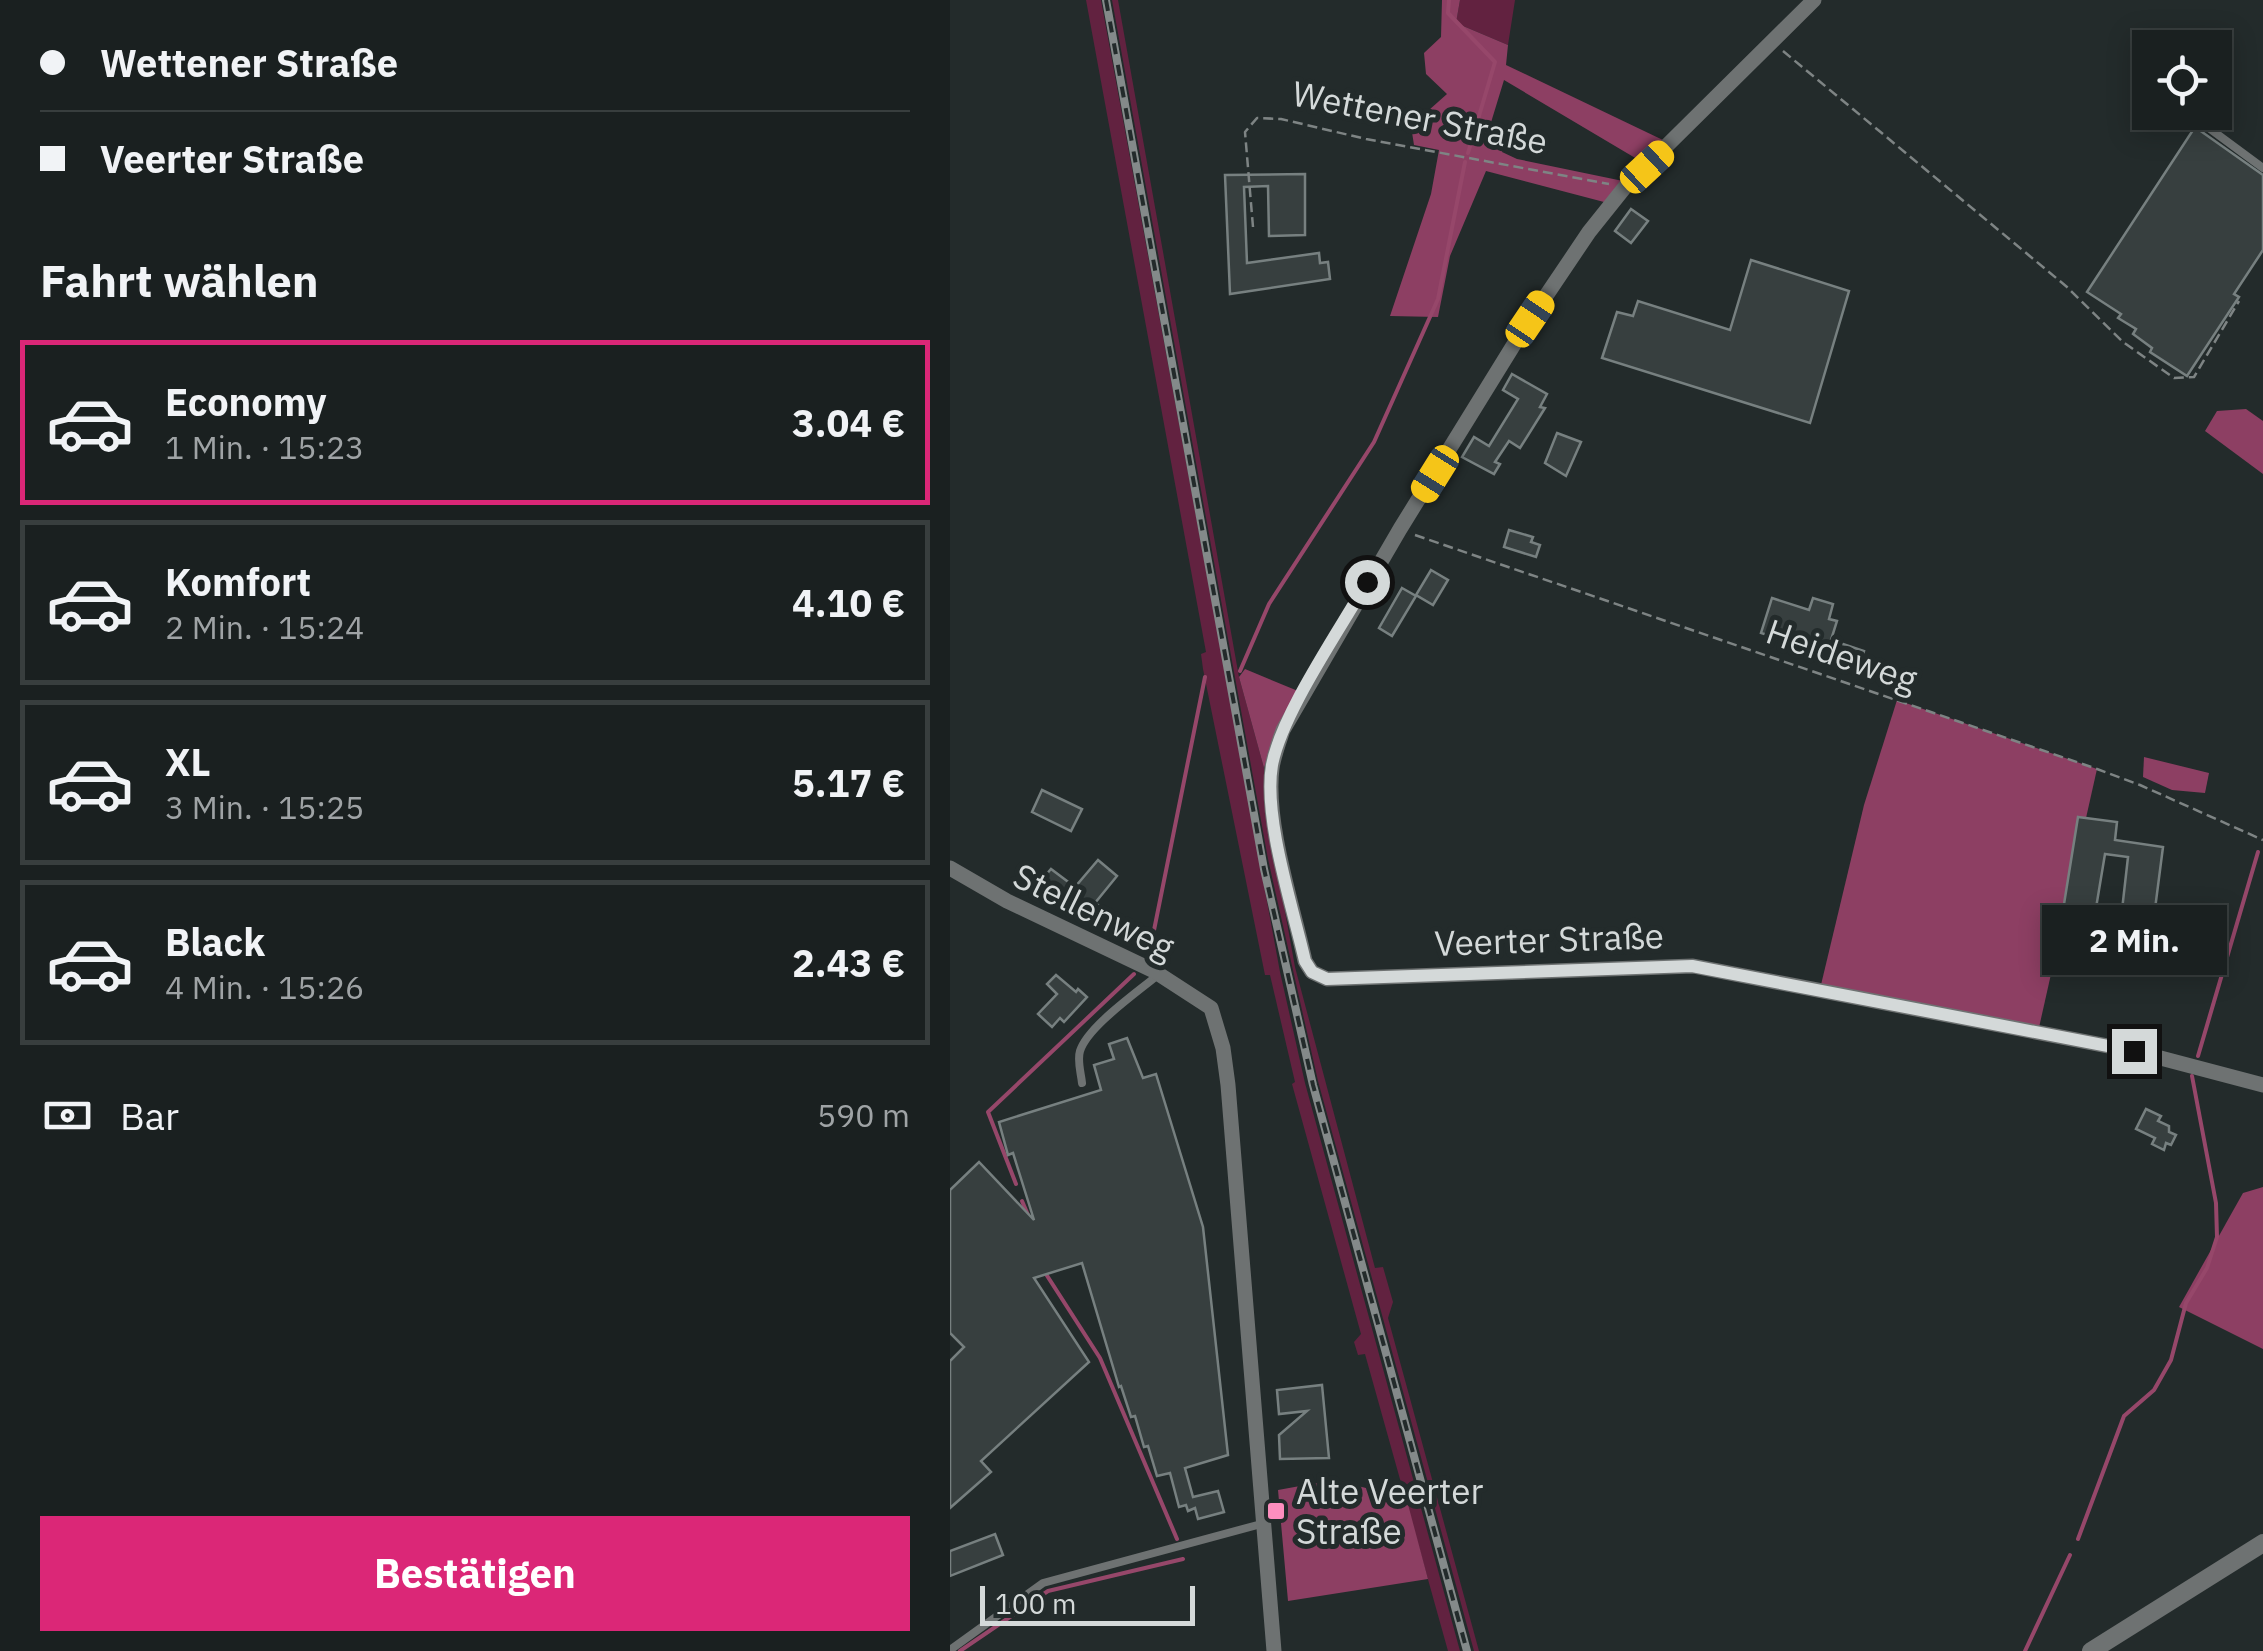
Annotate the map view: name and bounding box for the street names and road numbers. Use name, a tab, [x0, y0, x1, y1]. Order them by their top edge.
street label: Wettener Straße	[1288, 70, 1552, 164]
street label: Heideweg	[1761, 608, 1924, 702]
street label: Stellenweg	[1006, 852, 1183, 970]
street label: Veerter Straße	[1433, 912, 1665, 966]

